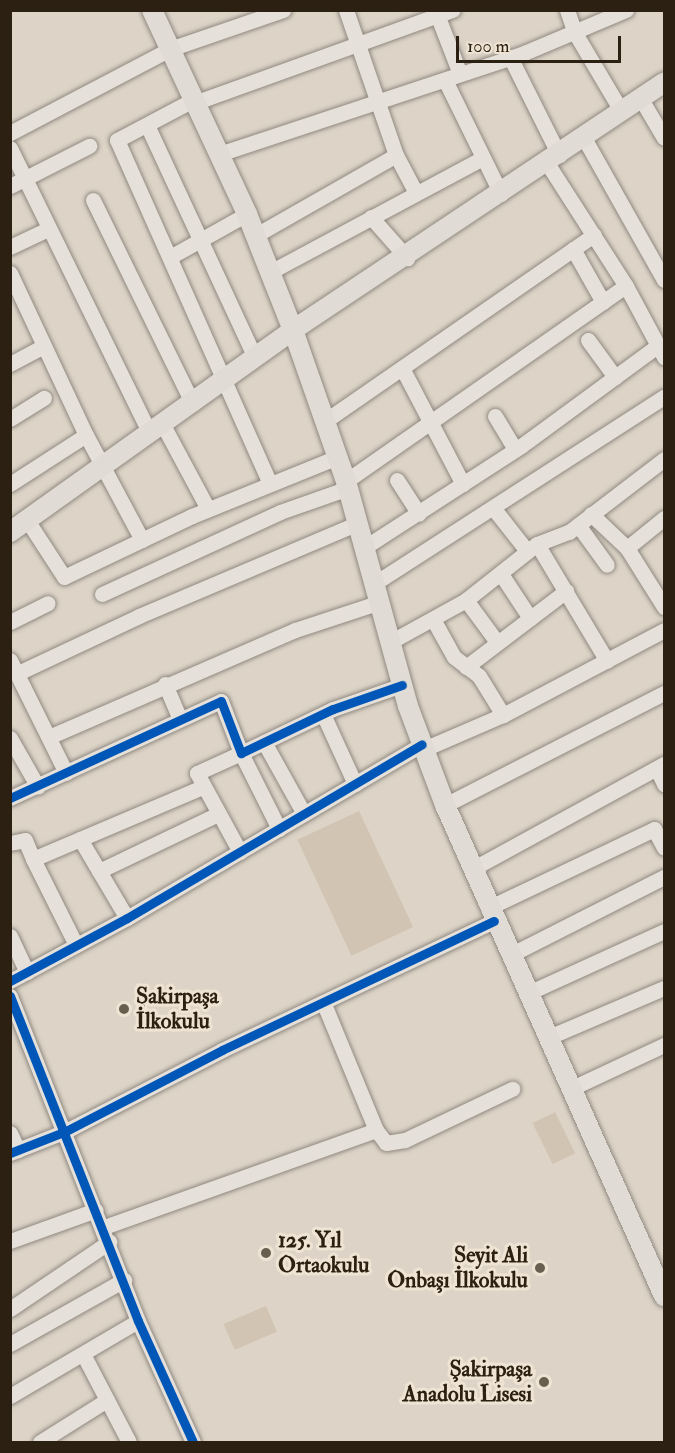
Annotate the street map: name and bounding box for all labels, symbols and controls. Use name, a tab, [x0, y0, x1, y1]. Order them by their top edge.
scale bar	[459, 24, 624, 62]
text: 100 m	[467, 35, 510, 58]
place label: Şakirpaşa İlkokulu	[136, 983, 219, 1034]
marker: Şakirpaşa İlkokulu	[117, 1002, 131, 1016]
place label: 125. Yıl Ortaokulu	[278, 1227, 369, 1278]
place label: Seyit Ali Onbaşı İlkokulu	[387, 1242, 528, 1294]
marker: 125. Yıl Ortaokulu	[259, 1246, 273, 1260]
marker: Seyit Ali Onbaşı İlkokulu	[533, 1261, 547, 1275]
place label: Şakirpaşa Anadolu Lisesi	[403, 1356, 532, 1408]
marker: Şakirpaşa Anadolu Lisesi	[537, 1375, 551, 1389]

